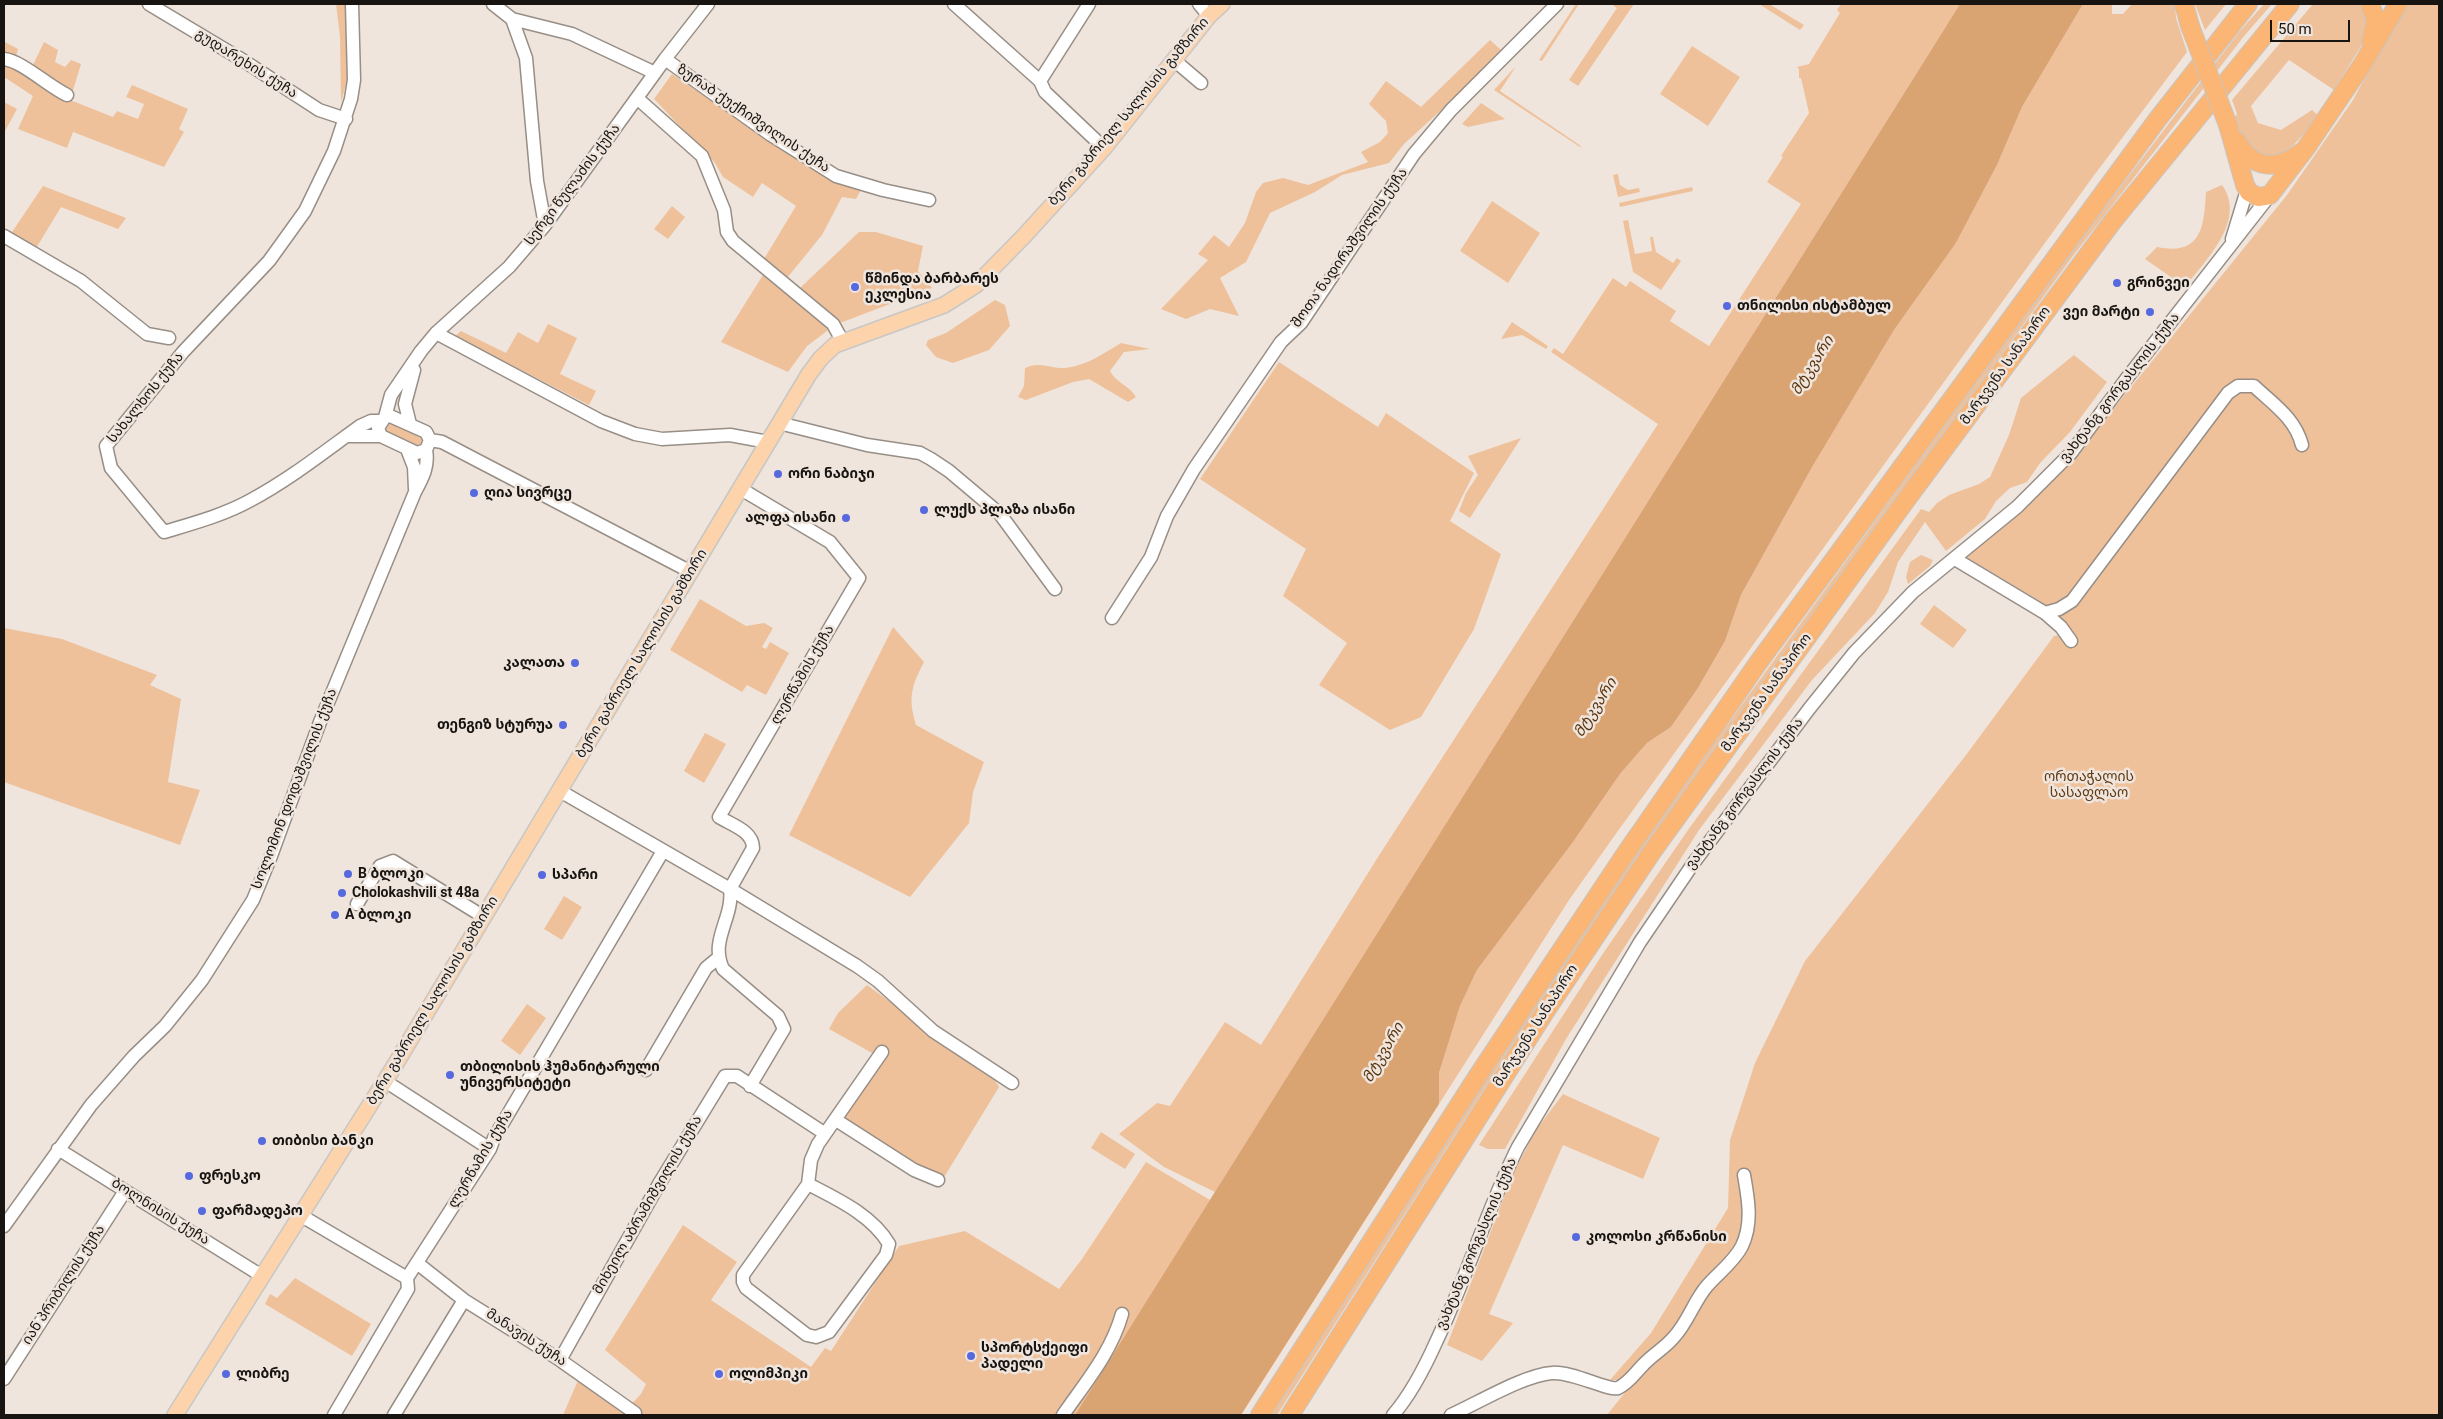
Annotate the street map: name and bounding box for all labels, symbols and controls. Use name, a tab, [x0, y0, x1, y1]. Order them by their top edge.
scale bar	[2273, 10, 2353, 42]
street label: ბერი გაბრიელ სალოსის გამზირი	[1045, 14, 1213, 210]
text: 50 m	[2278, 20, 2312, 38]
street label: გუდარეხის ქუჩა	[192, 26, 300, 102]
street label: ზურაბ ქუქჩიშვილის ქუჩა	[673, 61, 833, 177]
street label: სერგი წულაძის ქუჩა	[522, 121, 624, 249]
street label: შოთა ნადირაშვილის ქუჩა	[1288, 165, 1412, 331]
place label: წმინდა ბარბარეს ეკლესია	[865, 271, 999, 304]
place label: გრინვეი	[2127, 275, 2190, 291]
marker: გრინვეი	[2111, 277, 2123, 289]
marker: წმინდა ბარბარეს ეკლესია	[849, 281, 861, 293]
place label: თნილისი ისტამბულ	[1737, 298, 1891, 314]
marker: თნილისი ისტამბულ	[1721, 300, 1733, 312]
street label: მარჯვენა სანაპირო	[1957, 304, 2055, 428]
place label: ვეი მარტი	[2063, 304, 2140, 320]
marker: ვეი მარტი	[2144, 306, 2156, 318]
street label: ვახტანგ გორგასლის ქუჩა	[2056, 310, 2184, 466]
water label: მტკვარი	[1788, 333, 1838, 399]
street label: სახალხოს ქუჩა	[104, 349, 188, 447]
place label: ორი ნაბიჯი	[788, 466, 875, 482]
marker: ორი ნაბიჯი	[772, 468, 784, 480]
place label: ღია სივრცე	[484, 485, 572, 501]
marker: ღია სივრცე	[468, 487, 480, 499]
place label: ლუქს პლაზა ისანი	[934, 502, 1075, 518]
marker: ლუქს პლაზა ისანი	[918, 504, 930, 516]
place label: ალფა ისანი	[745, 510, 836, 526]
marker: ალფა ისანი	[840, 512, 852, 524]
street label: ბერი გაბრიელ სალოსის გამზირი	[573, 546, 711, 762]
street label: ლერწამის ქუჩა	[768, 622, 838, 728]
street label: მარჯვენა სანაპირო	[1718, 631, 1816, 755]
place label: კალათა	[503, 655, 565, 671]
marker: კალათა	[569, 657, 581, 669]
water label: მტკვარი	[1571, 675, 1621, 741]
street label: სოლომონ დოდაშვილის ქუჩა	[249, 686, 341, 892]
street label: ვახტანგ გორგასლის ქუჩა	[1683, 715, 1807, 873]
place label: თენგიზ სტურუა	[437, 717, 553, 733]
marker: თენგიზ სტურუა	[557, 719, 569, 731]
park label: ორთაჭალის სასაფლაო	[2044, 769, 2134, 802]
place label: B ბლოკი	[358, 866, 424, 882]
place label: სპარი	[552, 867, 598, 883]
marker: B ბლოკი	[342, 868, 354, 880]
marker: სპარი	[536, 869, 548, 881]
place label: Cholokashvili st 48a	[352, 885, 479, 901]
marker: Cholokashvili st 48a	[336, 887, 348, 899]
street label: ბერი გაბრიელ სალოსის გამზირი	[364, 893, 502, 1109]
place label: A ბლოკი	[345, 907, 411, 923]
marker: A ბლოკი	[329, 909, 341, 921]
street label: მარჯვენა სანაპირო	[1490, 962, 1582, 1090]
water label: მტკვარი	[1360, 1020, 1408, 1086]
place label: თბილისის ჰუმანიტარული უნივერსიტეტი	[460, 1059, 660, 1092]
marker: თბილისის ჰუმანიტარული უნივერსიტეტი	[444, 1069, 456, 1081]
street label: ლერწამის ქუჩა	[445, 1107, 517, 1211]
street label: მიხეილ აბრამიშვილის ქუჩა	[590, 1113, 706, 1297]
place label: თიბისი ბანკი	[272, 1133, 374, 1149]
marker: თიბისი ბანკი	[256, 1135, 268, 1147]
street label: ვახტანგ გორგასლის ქუჩა	[1433, 1156, 1521, 1332]
place label: ფრესკო	[199, 1168, 261, 1184]
marker: ფრესკო	[183, 1170, 195, 1182]
street label: ბოლნისის ქუჩა	[108, 1175, 212, 1249]
place label: ფარმადეპო	[212, 1203, 303, 1219]
marker: ფარმადეპო	[196, 1205, 208, 1217]
street label: იან პრიბილის ქუჩა	[19, 1222, 109, 1348]
place label: კოლოსი კრწანისი	[1586, 1229, 1727, 1245]
marker: კოლოსი კრწანისი	[1570, 1231, 1582, 1243]
street label: მანავის ქუჩა	[483, 1306, 569, 1370]
place label: სპორტსქეიფი პადელი	[981, 1340, 1088, 1372]
marker: სპორტსქეიფი პადელი	[965, 1350, 977, 1362]
place label: ლიბრე	[236, 1366, 290, 1382]
place label: ოლიმპიკი	[729, 1366, 808, 1382]
marker: ლიბრე	[220, 1368, 232, 1380]
marker: ოლიმპიკი	[713, 1368, 725, 1380]

